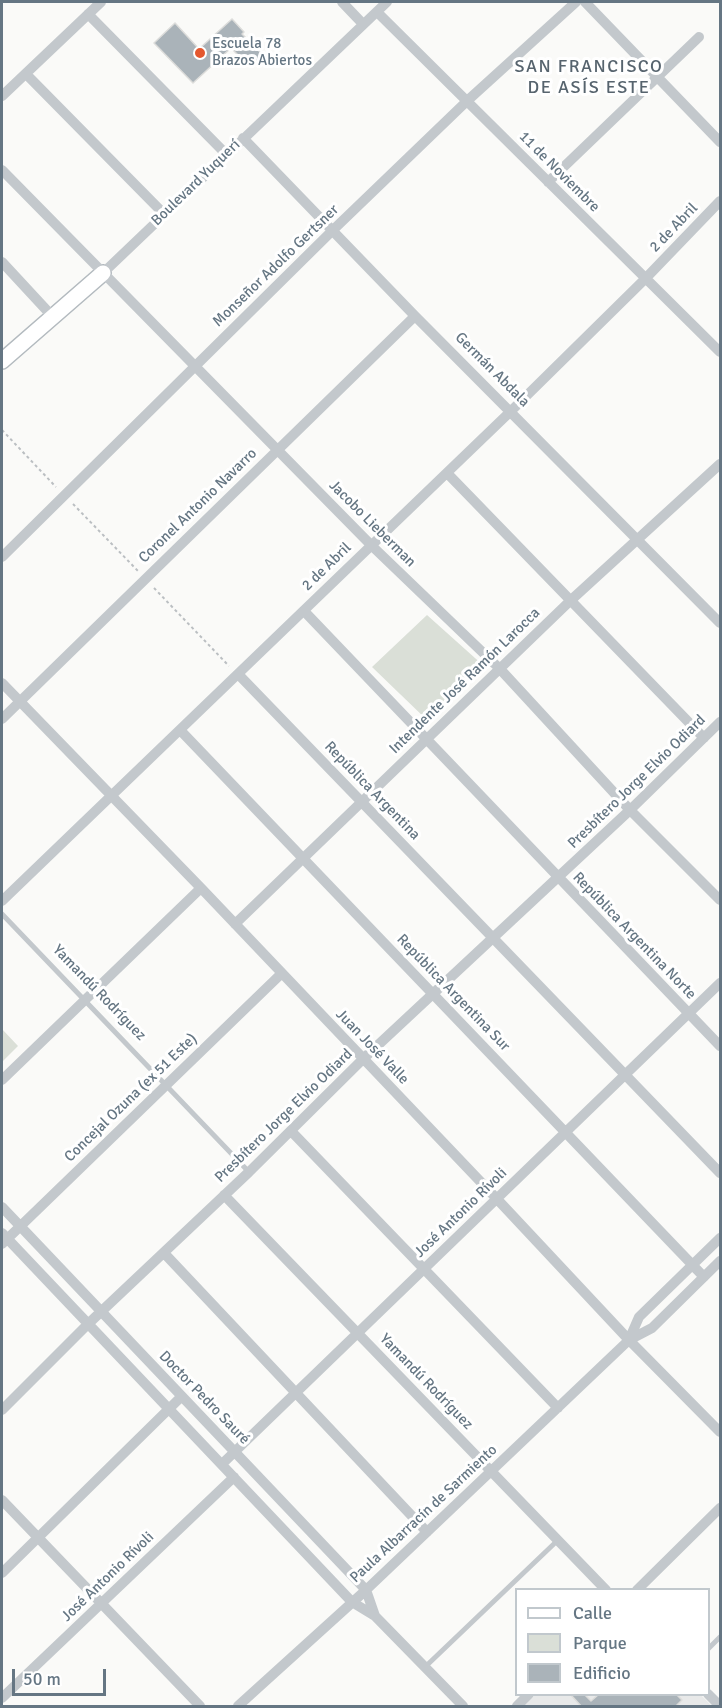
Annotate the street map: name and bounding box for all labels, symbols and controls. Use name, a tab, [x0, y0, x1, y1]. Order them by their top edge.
place label: Escuela 78 Brazos Abiertos	[212, 35, 312, 70]
marker: Escuela 78 Brazos Abiertos	[193, 46, 207, 60]
district label: SAN FRANCISCO DE ASÍS ESTE	[515, 56, 663, 98]
street label: 11 de Noviembre	[515, 128, 603, 216]
street label: Boulevard Yuquerí	[148, 136, 244, 230]
street label: 2 de Abril	[646, 200, 702, 256]
street label: Monseñor Adolfo Gertsner	[209, 201, 343, 331]
street label: Germán Abdala	[451, 329, 533, 411]
street label: Coronel Antonio Navarro	[135, 445, 261, 567]
street label: Jacobo Lieberman	[325, 477, 419, 571]
street label: 2 de Abril	[299, 539, 355, 595]
street label: Intendente José Ramón Larocca	[386, 604, 544, 758]
street label: Presbítero Jorge Elvio Odiard	[564, 711, 710, 853]
street label: República Argentina	[320, 738, 424, 844]
street label: República Argentina Norte	[569, 869, 699, 1003]
street label: República Argentina Sur	[393, 931, 513, 1055]
street label: Yamandú Rodríguez	[49, 941, 149, 1045]
street label: Juan José Valle	[332, 1006, 412, 1088]
street label: Concejal Ozuna (ex 51 Este)	[61, 1030, 201, 1166]
street label: Presbítero Jorge Elvio Odiard	[211, 1045, 357, 1187]
street label: José Antonio Rívoli	[411, 1164, 511, 1262]
street label: Yamandú Rodríguez	[376, 1330, 476, 1434]
street label: Doctor Pedro Sauré	[155, 1347, 253, 1449]
street label: Paula Albarracín de Sarmiento	[347, 1441, 501, 1587]
street label: José Antonio Rívoli	[58, 1528, 158, 1626]
legend	[515, 1588, 710, 1696]
text: Calle	[573, 1602, 612, 1624]
text: Parque	[573, 1632, 627, 1654]
scale bar	[15, 1657, 110, 1695]
text: Edificio	[573, 1662, 631, 1684]
text: 50 m	[23, 1668, 61, 1690]

